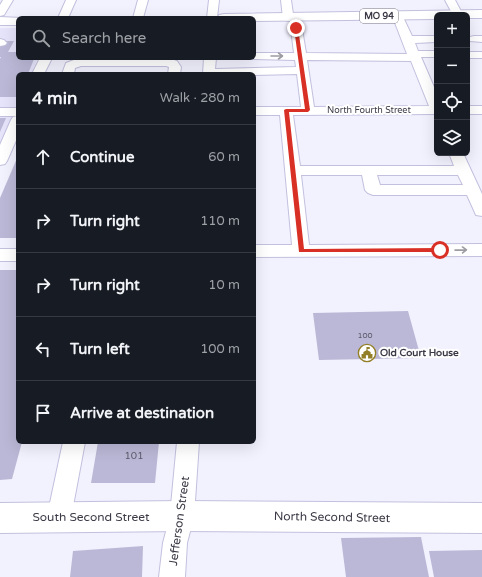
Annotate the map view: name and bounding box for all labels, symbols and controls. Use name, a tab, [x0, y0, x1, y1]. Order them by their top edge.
road number: MO 94	[360, 9, 398, 23]
map controls	[434, 12, 470, 156]
button: +	[434, 12, 470, 48]
search box	[16, 16, 256, 60]
route end	[287, 19, 305, 37]
icon: search	[30, 27, 52, 49]
text: Search here	[62, 29, 146, 47]
button: −	[434, 48, 470, 84]
one-way arrow	[270, 52, 283, 60]
button: locate	[434, 84, 470, 120]
text: 4 min	[32, 88, 77, 109]
text: Walk · 280 m	[160, 90, 240, 106]
street label: North Fourth Street	[327, 105, 411, 116]
button: layers	[434, 120, 470, 156]
icon: ahead	[32, 146, 54, 168]
text: Continue	[70, 148, 134, 166]
text: 60 m	[208, 149, 240, 165]
icon: right	[32, 210, 54, 232]
text: Turn right	[70, 212, 140, 230]
text: 110 m	[200, 213, 240, 229]
route start	[431, 241, 449, 259]
one-way arrow	[454, 246, 467, 254]
icon: right	[32, 274, 54, 296]
text: Turn right	[70, 276, 140, 294]
text: 10 m	[208, 277, 240, 293]
house number: 100	[357, 331, 373, 340]
icon: left	[32, 338, 54, 360]
text: Turn left	[70, 340, 130, 358]
text: 100 m	[200, 341, 240, 357]
public building icon: Old Court House	[357, 343, 377, 363]
place label: Old Court House	[380, 347, 459, 359]
icon: arrive	[32, 402, 54, 424]
text: Arrive at destination	[70, 404, 214, 422]
house number: 101	[125, 450, 143, 462]
street label: Jefferson Street	[166, 475, 192, 567]
street label: North Second Street	[274, 509, 391, 525]
street label: South Second Street	[32, 510, 150, 524]

